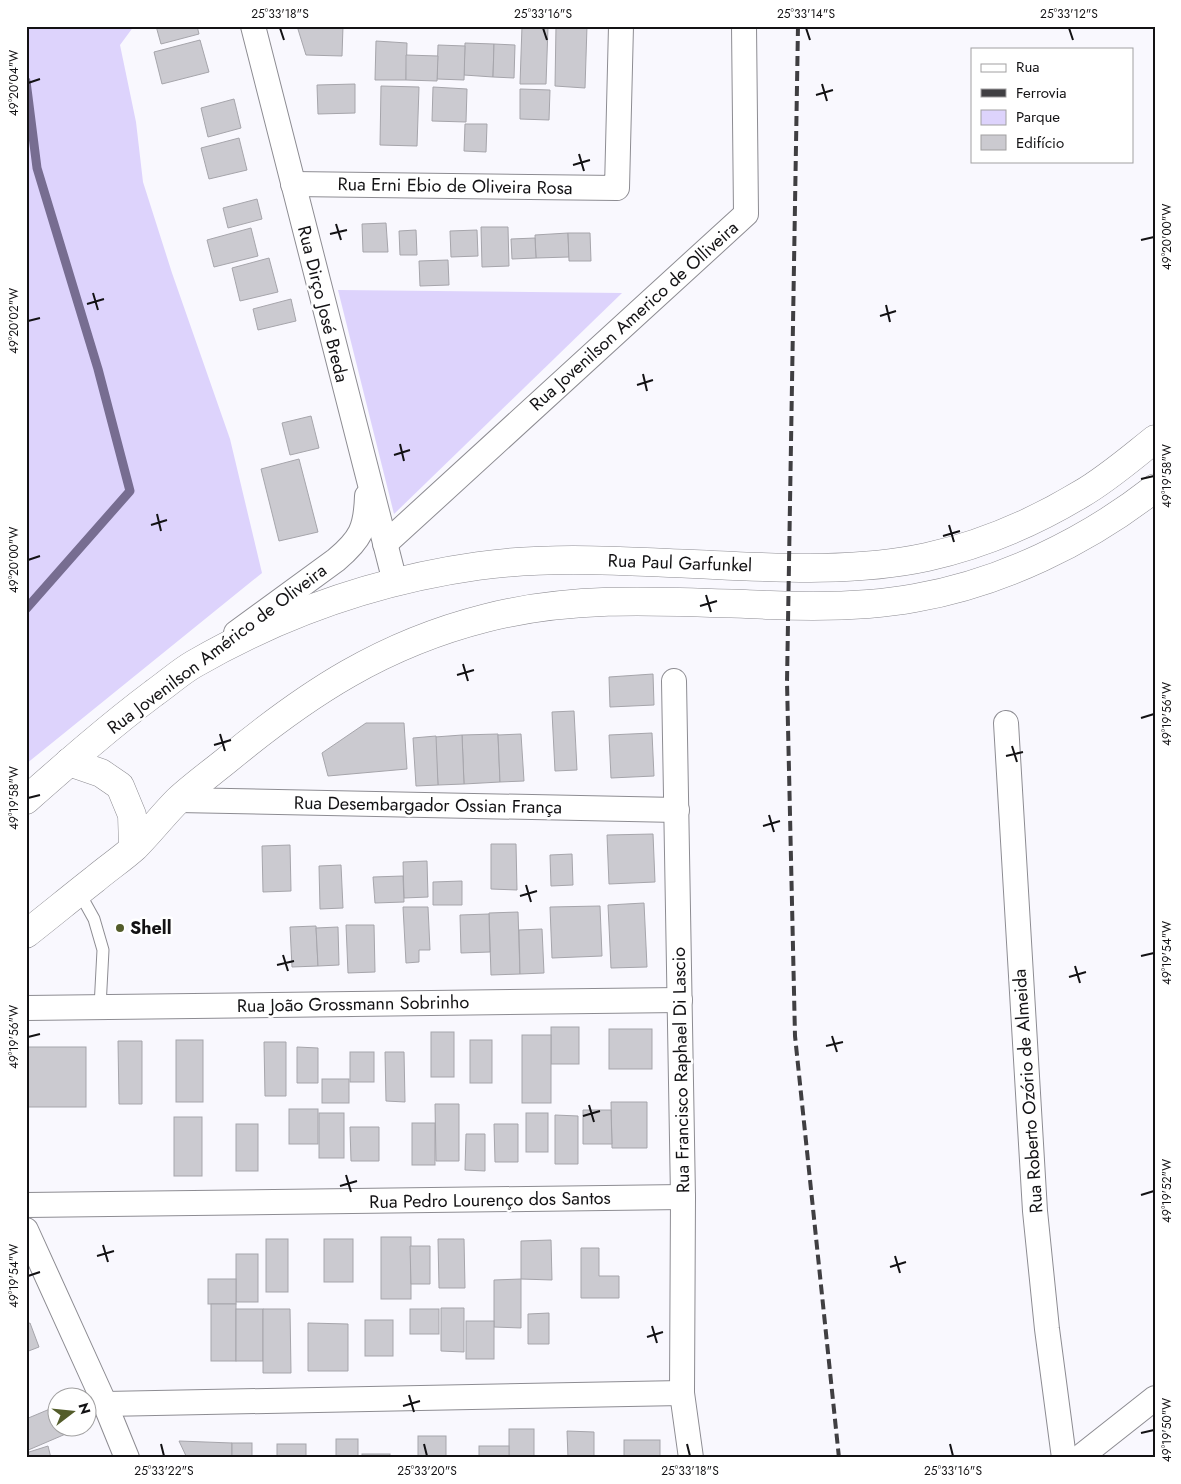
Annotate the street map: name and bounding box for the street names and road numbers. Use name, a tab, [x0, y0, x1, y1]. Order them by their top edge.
street label: Rua Erni Ebio de Oliveira Rosa	[337, 171, 573, 201]
street label: Rua Jovenilson Americo de Olliveira	[524, 215, 744, 417]
street label: Rua Dirço José Breda	[291, 223, 355, 385]
street label: Rua Paul Garfunkel	[607, 547, 753, 579]
street label: Rua Jovenilson Américo de Oliveira	[102, 558, 332, 740]
street label: Rua Desembargador Ossian França	[294, 790, 562, 820]
street label: Rua Francisco Raphael Di Lascio	[666, 947, 696, 1193]
street label: Rua Roberto Ozório de Almeida	[1006, 968, 1050, 1214]
street label: Rua João Grossmann Sobrinho	[237, 989, 470, 1019]
street label: Rua Pedro Lourenço dos Santos	[369, 1185, 611, 1215]

